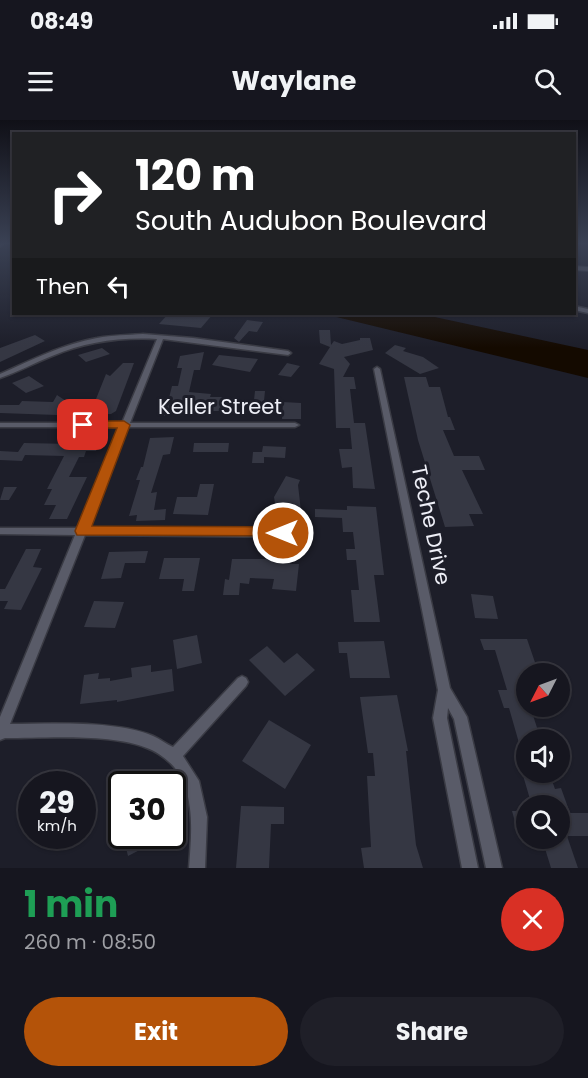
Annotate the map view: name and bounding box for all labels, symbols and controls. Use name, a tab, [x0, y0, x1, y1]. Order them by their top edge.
text: 08:49	[30, 6, 93, 37]
text: Waylane	[232, 62, 356, 99]
icon: menu	[24, 65, 57, 98]
icon: search	[531, 65, 564, 98]
text: 120 m	[135, 146, 256, 205]
icon: right	[36, 156, 114, 234]
text: South Audubon Boulevard	[135, 202, 487, 239]
icon: left	[102, 270, 135, 303]
text: Then	[36, 271, 90, 302]
street label: Keller Street	[158, 392, 282, 421]
pin	[57, 399, 108, 450]
icon: arrive	[66, 408, 99, 441]
street label: Teche Drive	[405, 462, 458, 588]
position arrow	[251, 501, 315, 565]
north arrow	[516, 663, 570, 717]
map controls	[516, 663, 570, 849]
button: sound	[516, 729, 570, 783]
speed limit sign: 30	[108, 771, 186, 849]
text: 29	[39, 781, 75, 824]
button: search	[516, 795, 570, 849]
text: km/h	[37, 815, 77, 836]
text: 1 min	[24, 879, 118, 930]
button: close	[501, 888, 564, 951]
text: 260 m · 08:50	[24, 928, 156, 956]
button: Exit	[24, 997, 288, 1066]
button: Share	[300, 997, 564, 1066]

